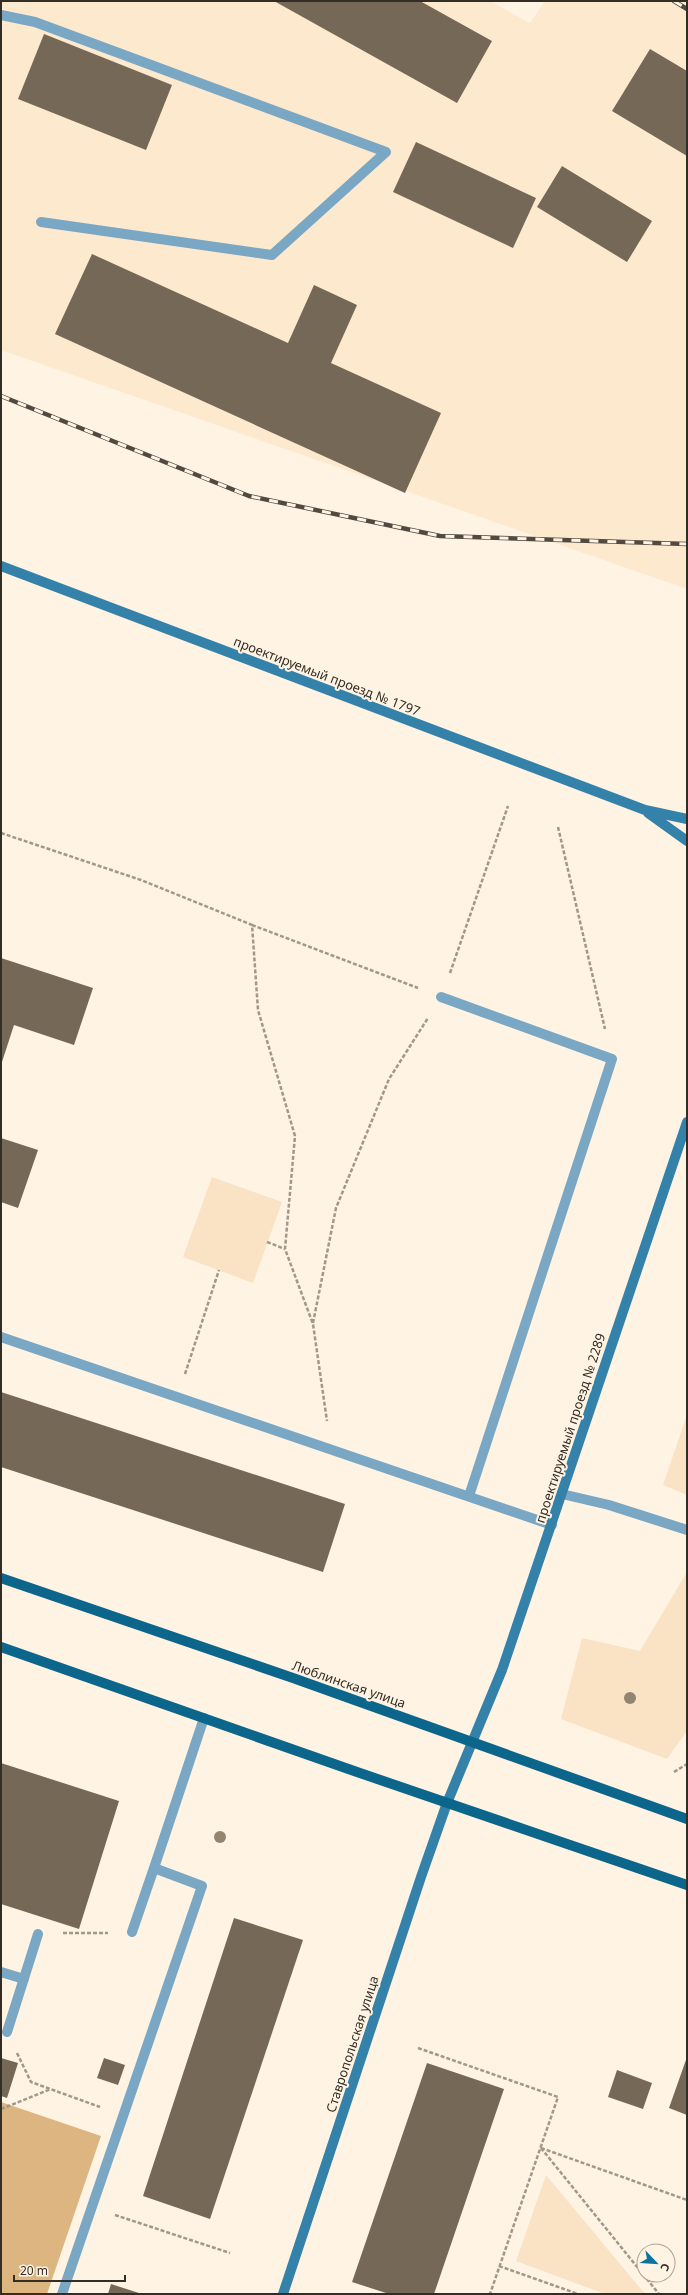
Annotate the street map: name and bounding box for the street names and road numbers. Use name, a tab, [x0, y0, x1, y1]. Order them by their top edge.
street label: проектируемый проезд № 1797	[231, 632, 423, 720]
street label: проектируемый проезд № 2289	[531, 1331, 609, 1525]
street label: Люблинская улица	[290, 1656, 408, 1712]
street label: Ставропольская улица	[321, 1973, 383, 2115]

